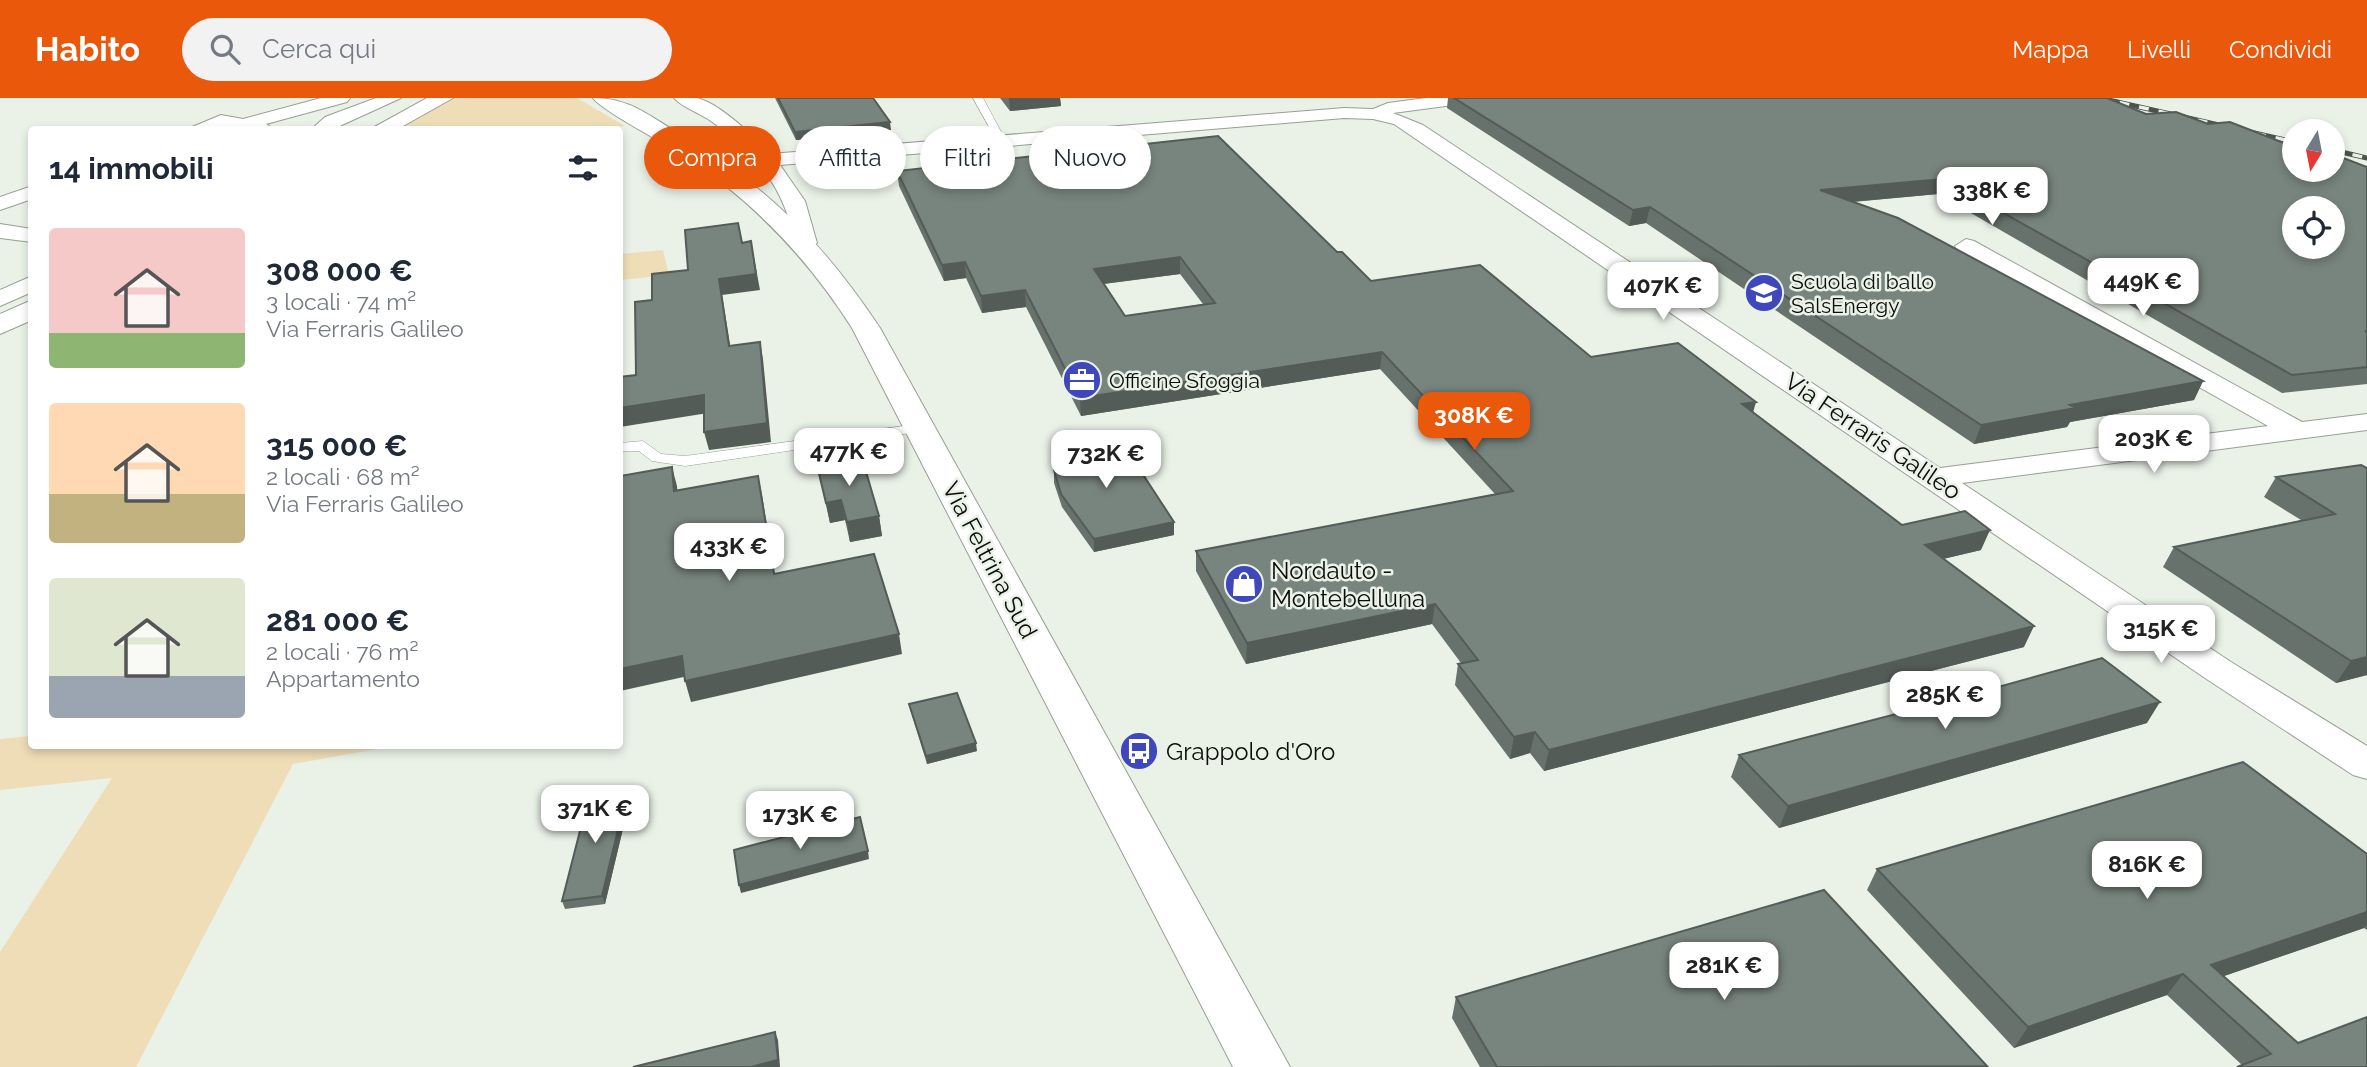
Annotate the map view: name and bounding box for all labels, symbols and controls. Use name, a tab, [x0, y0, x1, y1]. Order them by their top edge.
search box	[182, 18, 672, 81]
text: Habito	[35, 30, 140, 69]
icon: search	[206, 30, 244, 68]
text: Cerca qui	[262, 34, 376, 64]
text: Mappa	[2012, 35, 2089, 64]
text: Livelli	[2127, 35, 2191, 64]
text: Condividi	[2229, 35, 2332, 64]
north arrow	[2282, 119, 2345, 182]
map controls	[2282, 119, 2345, 259]
chip: Compra	[644, 126, 781, 189]
chip: Affitta	[795, 126, 906, 189]
chip: Filtri	[920, 126, 1015, 189]
chip: Nuovo	[1029, 126, 1151, 189]
icon: filters	[564, 149, 602, 187]
text: 14 immobili	[49, 151, 214, 186]
pin: 338K €	[1935, 167, 2049, 227]
text: 338K €	[1953, 176, 2031, 203]
button: locate	[2282, 196, 2345, 259]
text: 308 000 €	[266, 253, 413, 288]
icon: home	[105, 256, 189, 340]
pin: 449K €	[2086, 258, 2200, 318]
pin: 407K €	[1606, 262, 1720, 322]
text: 449K €	[2104, 267, 2182, 294]
place label: Scuola di ballo SalsEnergy	[1791, 269, 1934, 318]
text: 407K €	[1623, 271, 1703, 298]
school or university icon: Scuola di ballo SalsEnergy	[1743, 272, 1785, 314]
text: 3 locali · 74 m²	[266, 288, 416, 315]
text: Via Ferraris Galileo	[266, 315, 464, 342]
office icon: Officine Sfoggia	[1061, 359, 1103, 401]
street label: Via Ferraris Galileo	[1779, 366, 1967, 506]
place label: Officine Sfoggia	[1109, 368, 1260, 393]
pin: 308K €	[1417, 392, 1531, 452]
text: 308K €	[1434, 401, 1514, 428]
pin: 203K €	[2097, 416, 2211, 475]
text: 203K €	[2115, 424, 2193, 451]
text: 315 000 €	[266, 428, 408, 463]
pin: 477K €	[792, 428, 906, 488]
pin: 732K €	[1049, 430, 1163, 490]
icon: home	[105, 431, 189, 515]
text: 477K €	[810, 437, 888, 464]
text: 732K €	[1067, 439, 1145, 466]
text: 2 locali · 68 m²	[266, 463, 420, 490]
street label: Via Feltrina Sud	[937, 477, 1043, 643]
text: Via Ferraris Galileo	[266, 490, 464, 517]
pin: 433K €	[672, 524, 786, 583]
text: 433K €	[690, 532, 768, 559]
place label: Nordauto - Montebelluna	[1271, 556, 1425, 613]
shop icon: Nordauto - Montebelluna	[1223, 563, 1265, 605]
text: 281 000 €	[266, 603, 409, 638]
icon: home	[105, 606, 189, 690]
pin: 315K €	[2104, 606, 2218, 665]
text: 315K €	[2123, 614, 2199, 641]
text: 2 locali · 76 m²	[266, 638, 418, 665]
text: Appartamento	[266, 665, 420, 692]
pin: 285K €	[1888, 672, 2002, 731]
text: 285K €	[1906, 680, 1984, 707]
bus stop icon: Grappolo d'Oro	[1118, 730, 1160, 772]
place label: Grappolo d'Oro	[1166, 737, 1335, 766]
pin: 371K €	[538, 786, 652, 845]
pin: 173K €	[743, 792, 857, 851]
text: 371K €	[557, 794, 633, 821]
text: 173K €	[762, 800, 838, 827]
pin: 816K €	[2090, 842, 2204, 901]
text: 816K €	[2108, 850, 2186, 877]
pin: 281K €	[1667, 942, 1781, 1002]
text: 281K €	[1685, 951, 1763, 978]

